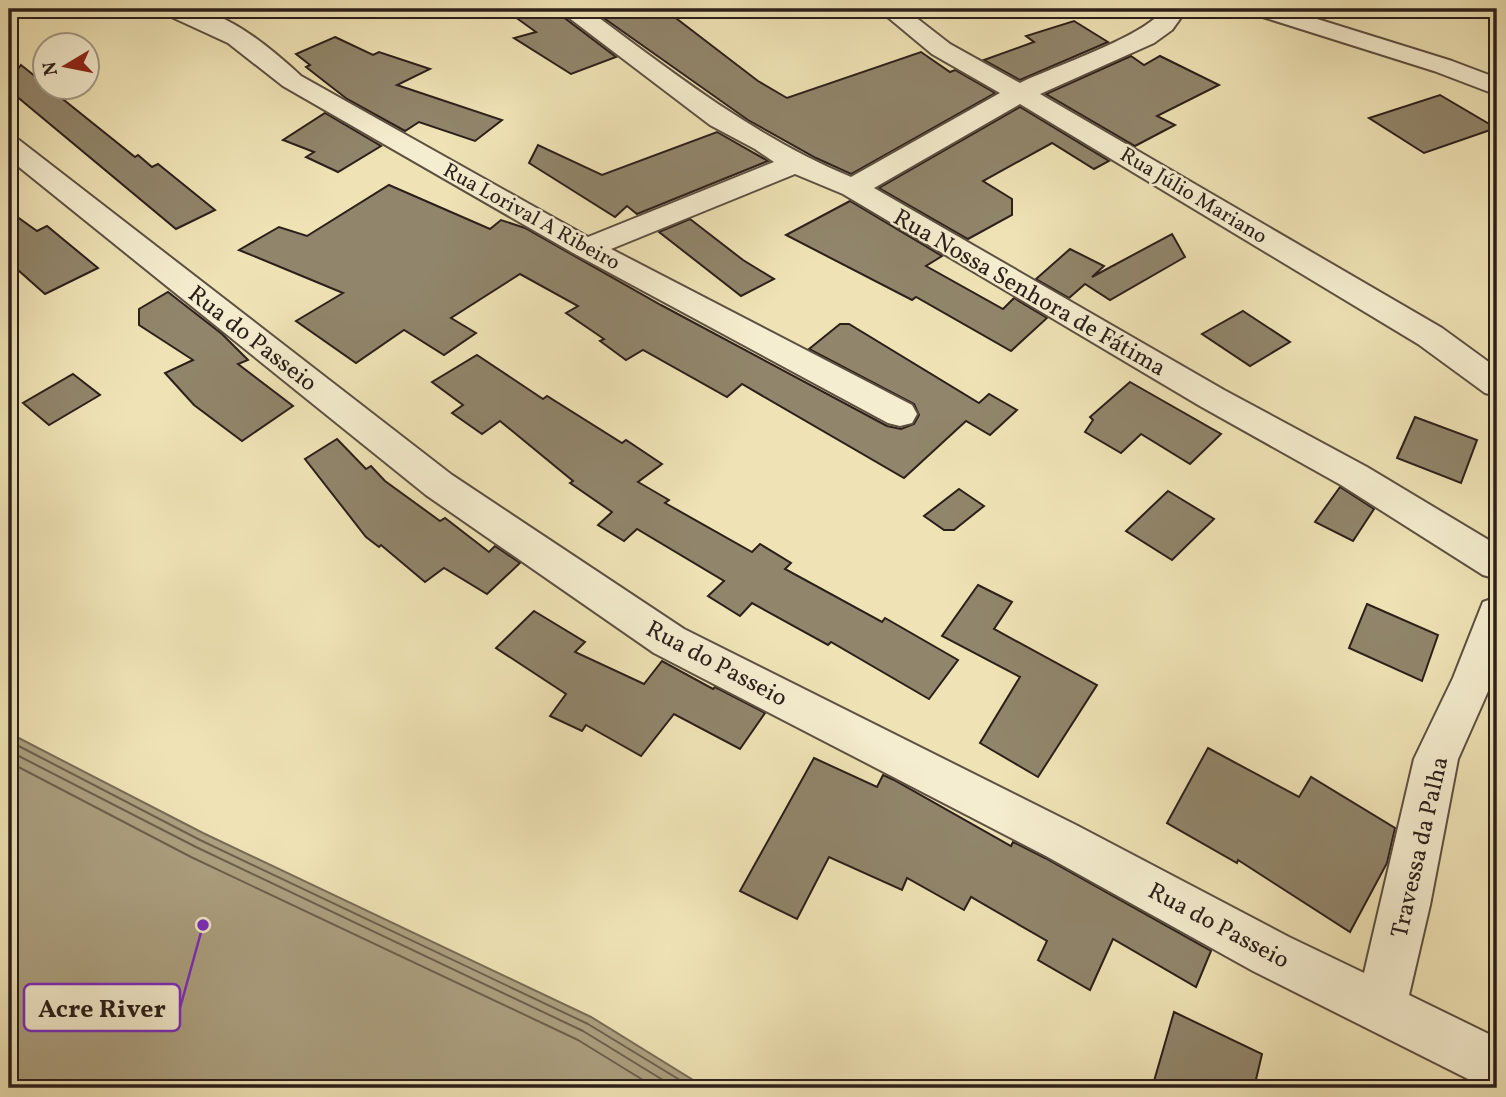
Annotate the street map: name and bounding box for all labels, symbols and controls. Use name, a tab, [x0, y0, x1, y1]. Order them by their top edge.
north arrow	[32, 32, 102, 102]
text: N	[37, 59, 65, 78]
street label: Rua Júlio Mariano	[1114, 141, 1272, 252]
street label: Rua Lorival A Ribeiro	[437, 157, 625, 278]
street label: Rua Nossa Senhora de Fátima	[886, 202, 1172, 386]
street label: Rua do Passeio	[180, 278, 324, 401]
street label: Rua do Passeio	[639, 613, 793, 716]
street label: Travessa da Palha	[1384, 753, 1458, 941]
street label: Rua do Passeio	[1141, 875, 1295, 978]
callout: Acre River	[24, 984, 180, 1031]
text: Acre River	[38, 992, 166, 1028]

